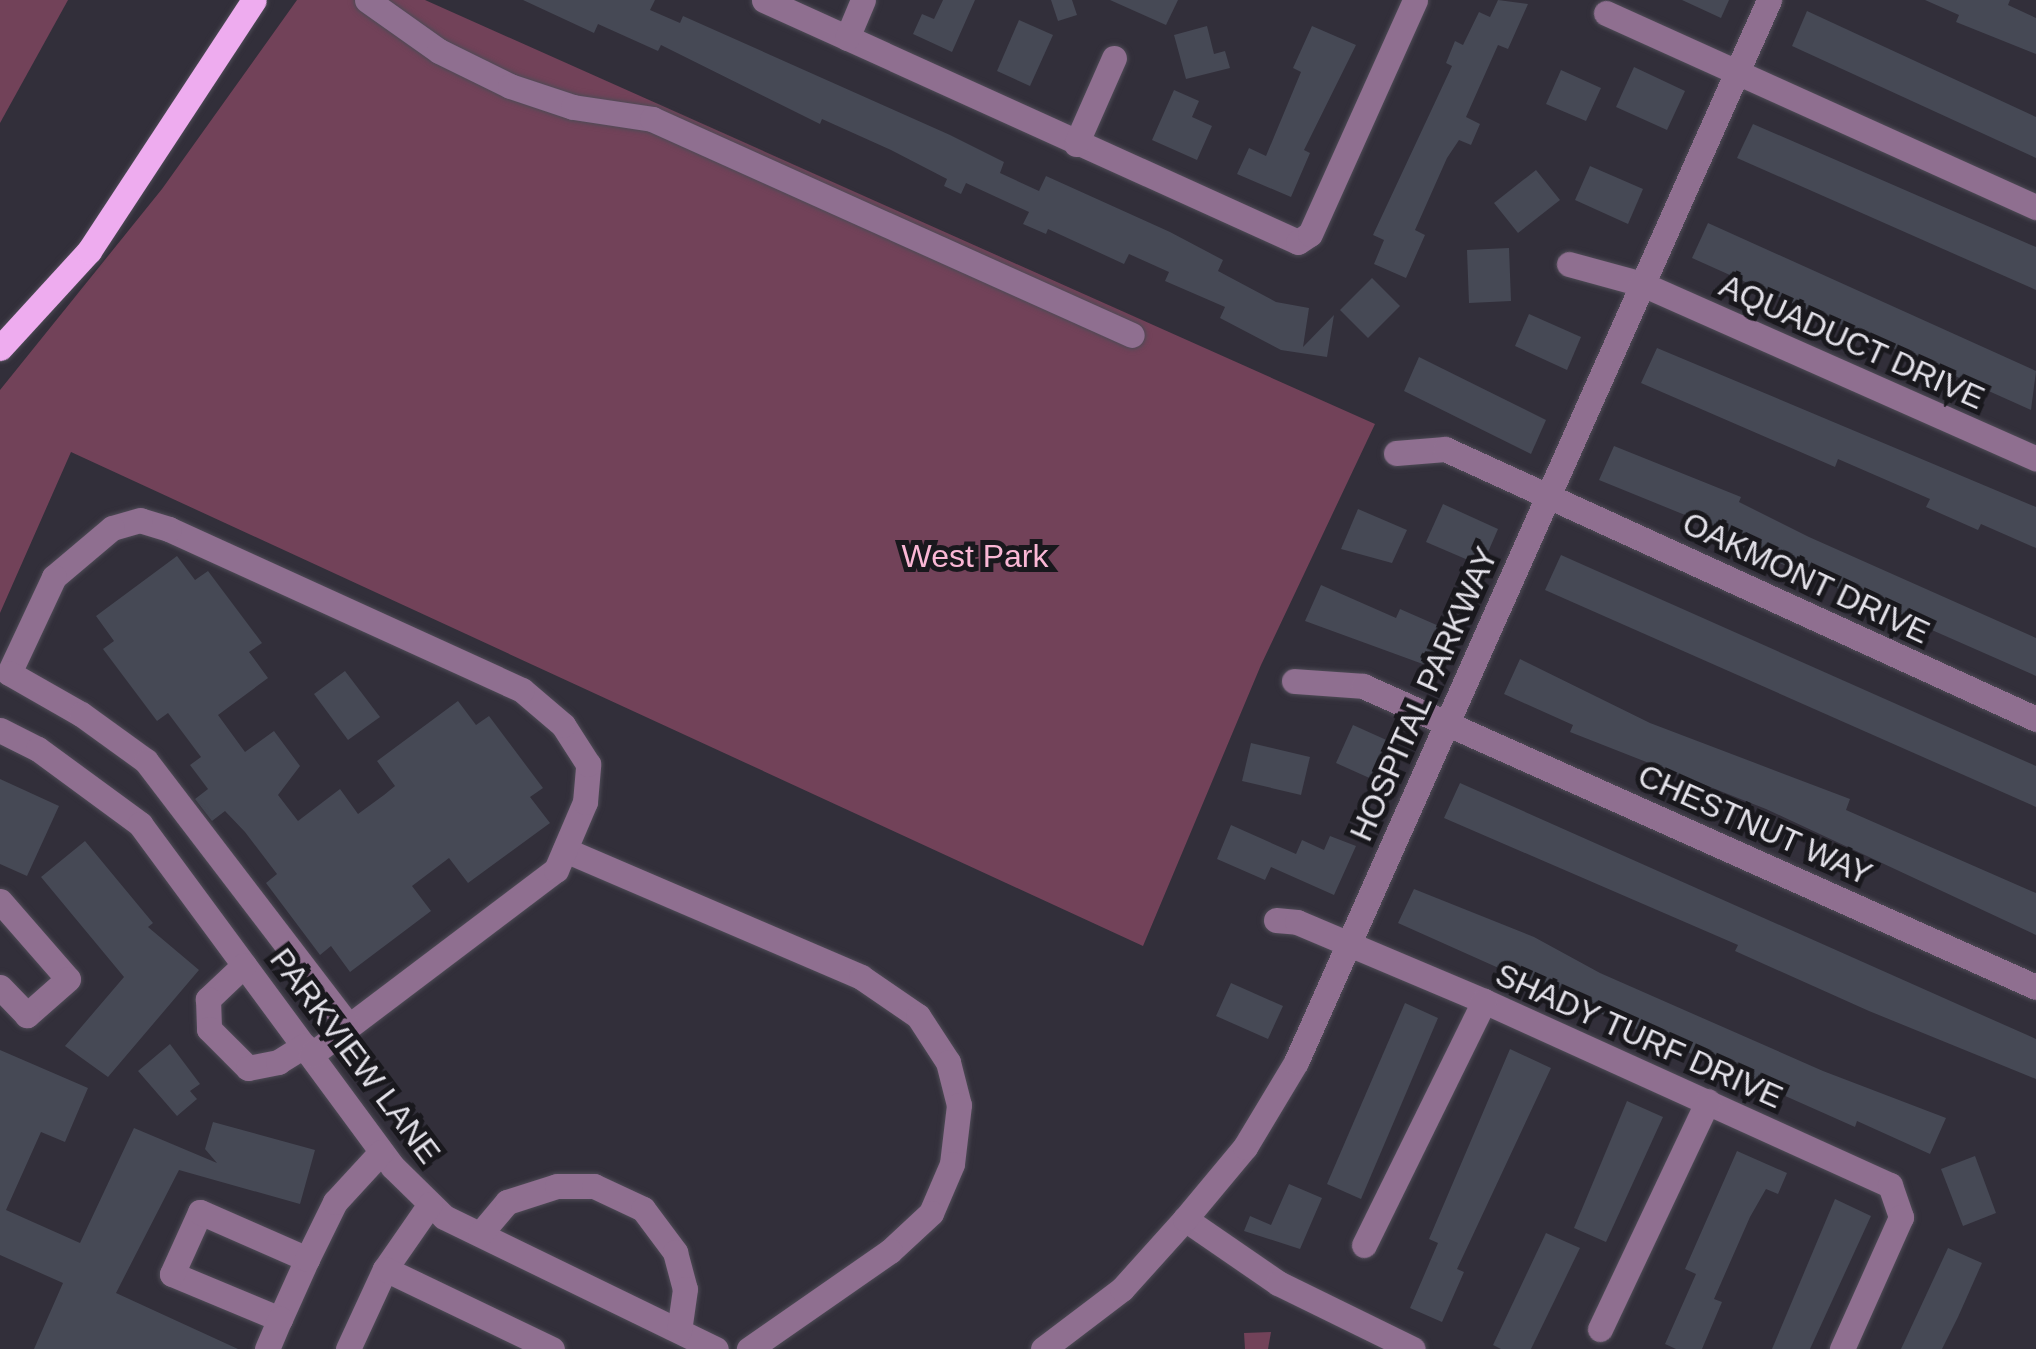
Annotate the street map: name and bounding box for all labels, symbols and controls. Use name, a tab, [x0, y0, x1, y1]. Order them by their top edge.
street label: AQUADUCT DRIVE	[1713, 266, 1991, 418]
street label: OAKMONT DRIVE	[1676, 504, 1936, 652]
park label: West Park	[902, 537, 1048, 575]
street label: HOSPITAL PARKWAY	[1342, 541, 1506, 847]
street label: CHESTNUT WAY	[1632, 756, 1878, 894]
street label: PARKVIEW LANE	[262, 941, 448, 1171]
street label: SHADY TURF DRIVE	[1489, 955, 1789, 1117]

